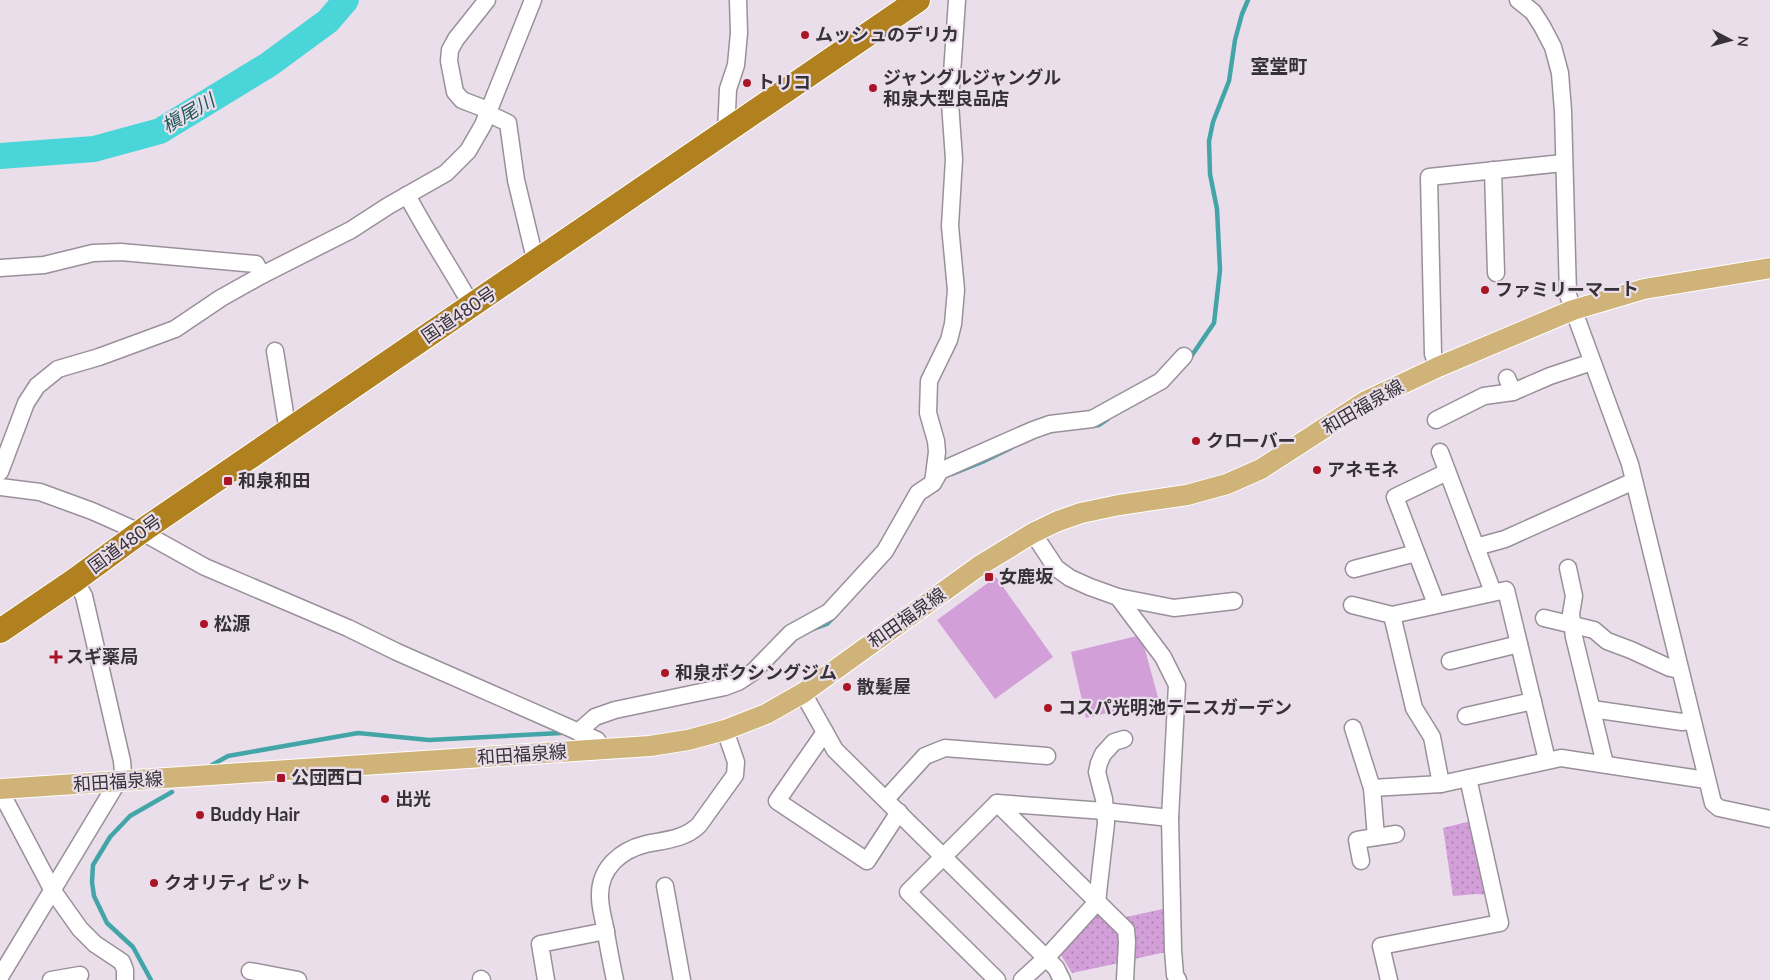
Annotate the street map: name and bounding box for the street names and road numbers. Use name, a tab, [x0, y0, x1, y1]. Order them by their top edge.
street label: 国道480号	[417, 281, 500, 347]
street label: 和田福泉線	[1318, 374, 1407, 438]
street label: 国道480号	[83, 509, 165, 577]
street label: 和田福泉線	[863, 582, 950, 652]
street label: 和田福泉線	[476, 740, 568, 768]
street label: 和田福泉線	[72, 767, 164, 795]

